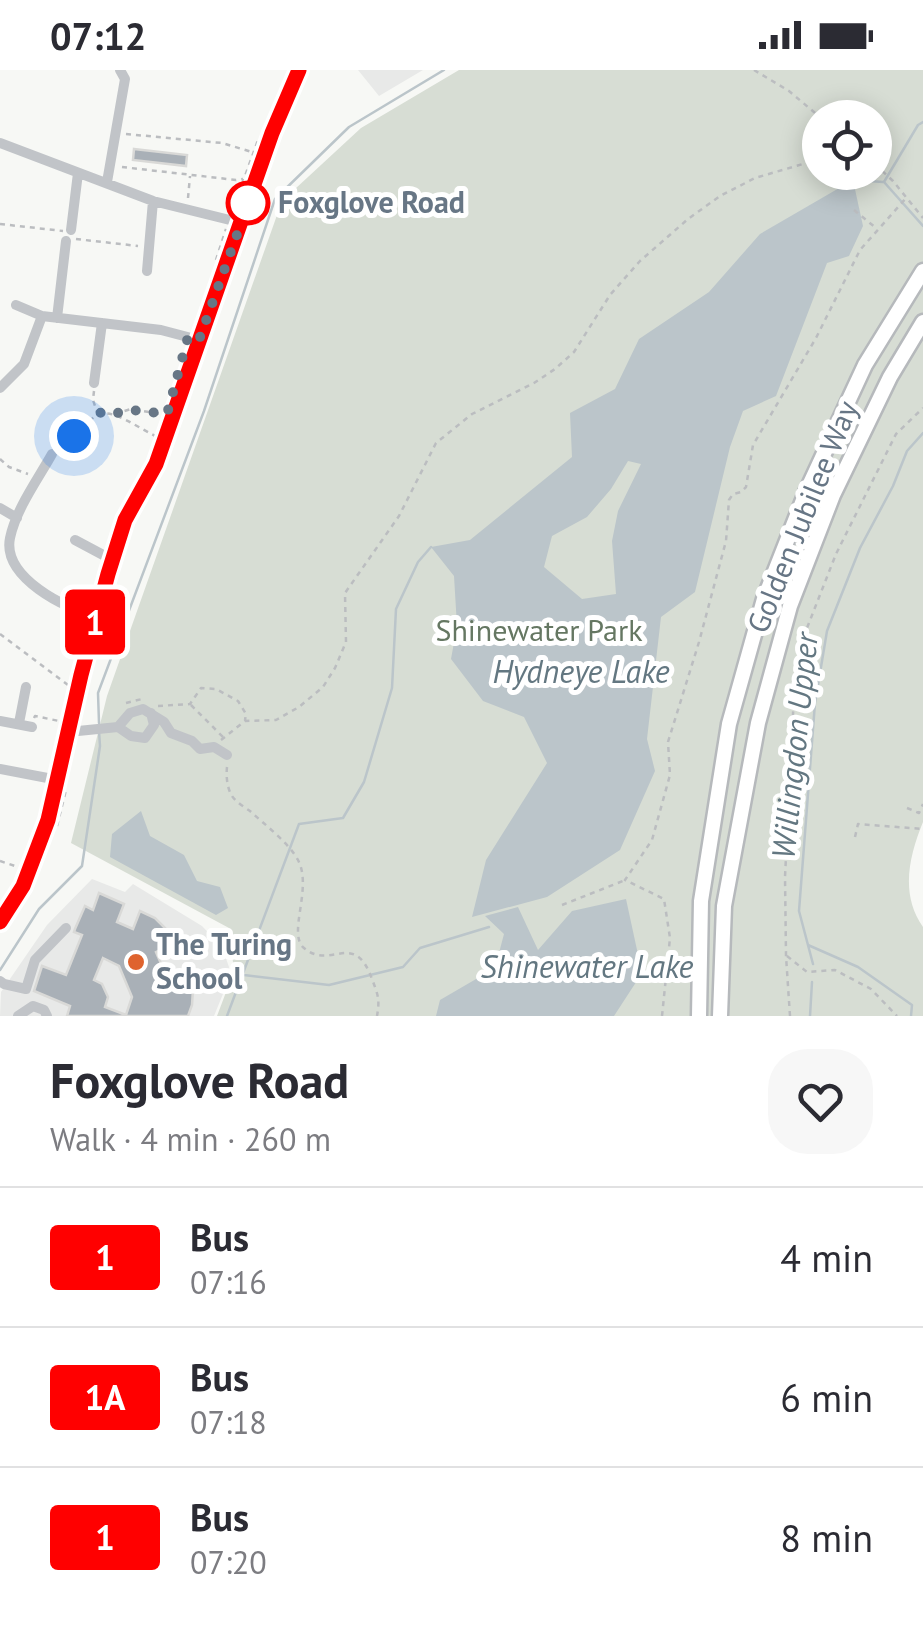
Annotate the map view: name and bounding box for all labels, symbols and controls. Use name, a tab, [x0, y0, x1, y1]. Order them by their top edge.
text: 07:12	[50, 11, 146, 60]
map controls	[802, 100, 892, 190]
button: locate	[802, 100, 892, 190]
marker: Foxglove Road	[227, 182, 269, 224]
place label: Foxglove Road	[278, 182, 465, 221]
street label: Golden Jubilee Way	[737, 395, 866, 638]
your location	[49, 411, 99, 461]
line badge: 1	[62, 590, 128, 654]
text: 1	[85, 599, 105, 645]
park label: Shinewater Park	[435, 610, 643, 649]
water label: Willingdon Upper	[761, 628, 827, 861]
water label: Hydneye Lake	[492, 650, 670, 692]
place label: The Turing School	[156, 924, 292, 997]
water label: Shinewater Lake	[481, 945, 694, 987]
marker: The Turing School	[125, 951, 147, 973]
text: Foxglove Road	[50, 1049, 349, 1111]
button: heart	[768, 1049, 873, 1154]
text: Walk · 4 min · 260 m	[50, 1118, 331, 1160]
text: Bus	[190, 1212, 249, 1261]
text: 4 min	[780, 1233, 873, 1282]
text: 1	[95, 1234, 115, 1280]
text: 07:16	[190, 1261, 267, 1303]
text: Bus	[190, 1352, 249, 1401]
text: 6 min	[780, 1373, 873, 1422]
text: 1A	[84, 1374, 126, 1420]
text: 07:18	[190, 1401, 267, 1443]
text: Bus	[190, 1492, 249, 1541]
text: 8 min	[780, 1513, 873, 1562]
text: 1	[95, 1514, 115, 1560]
text: 07:20	[190, 1541, 267, 1583]

